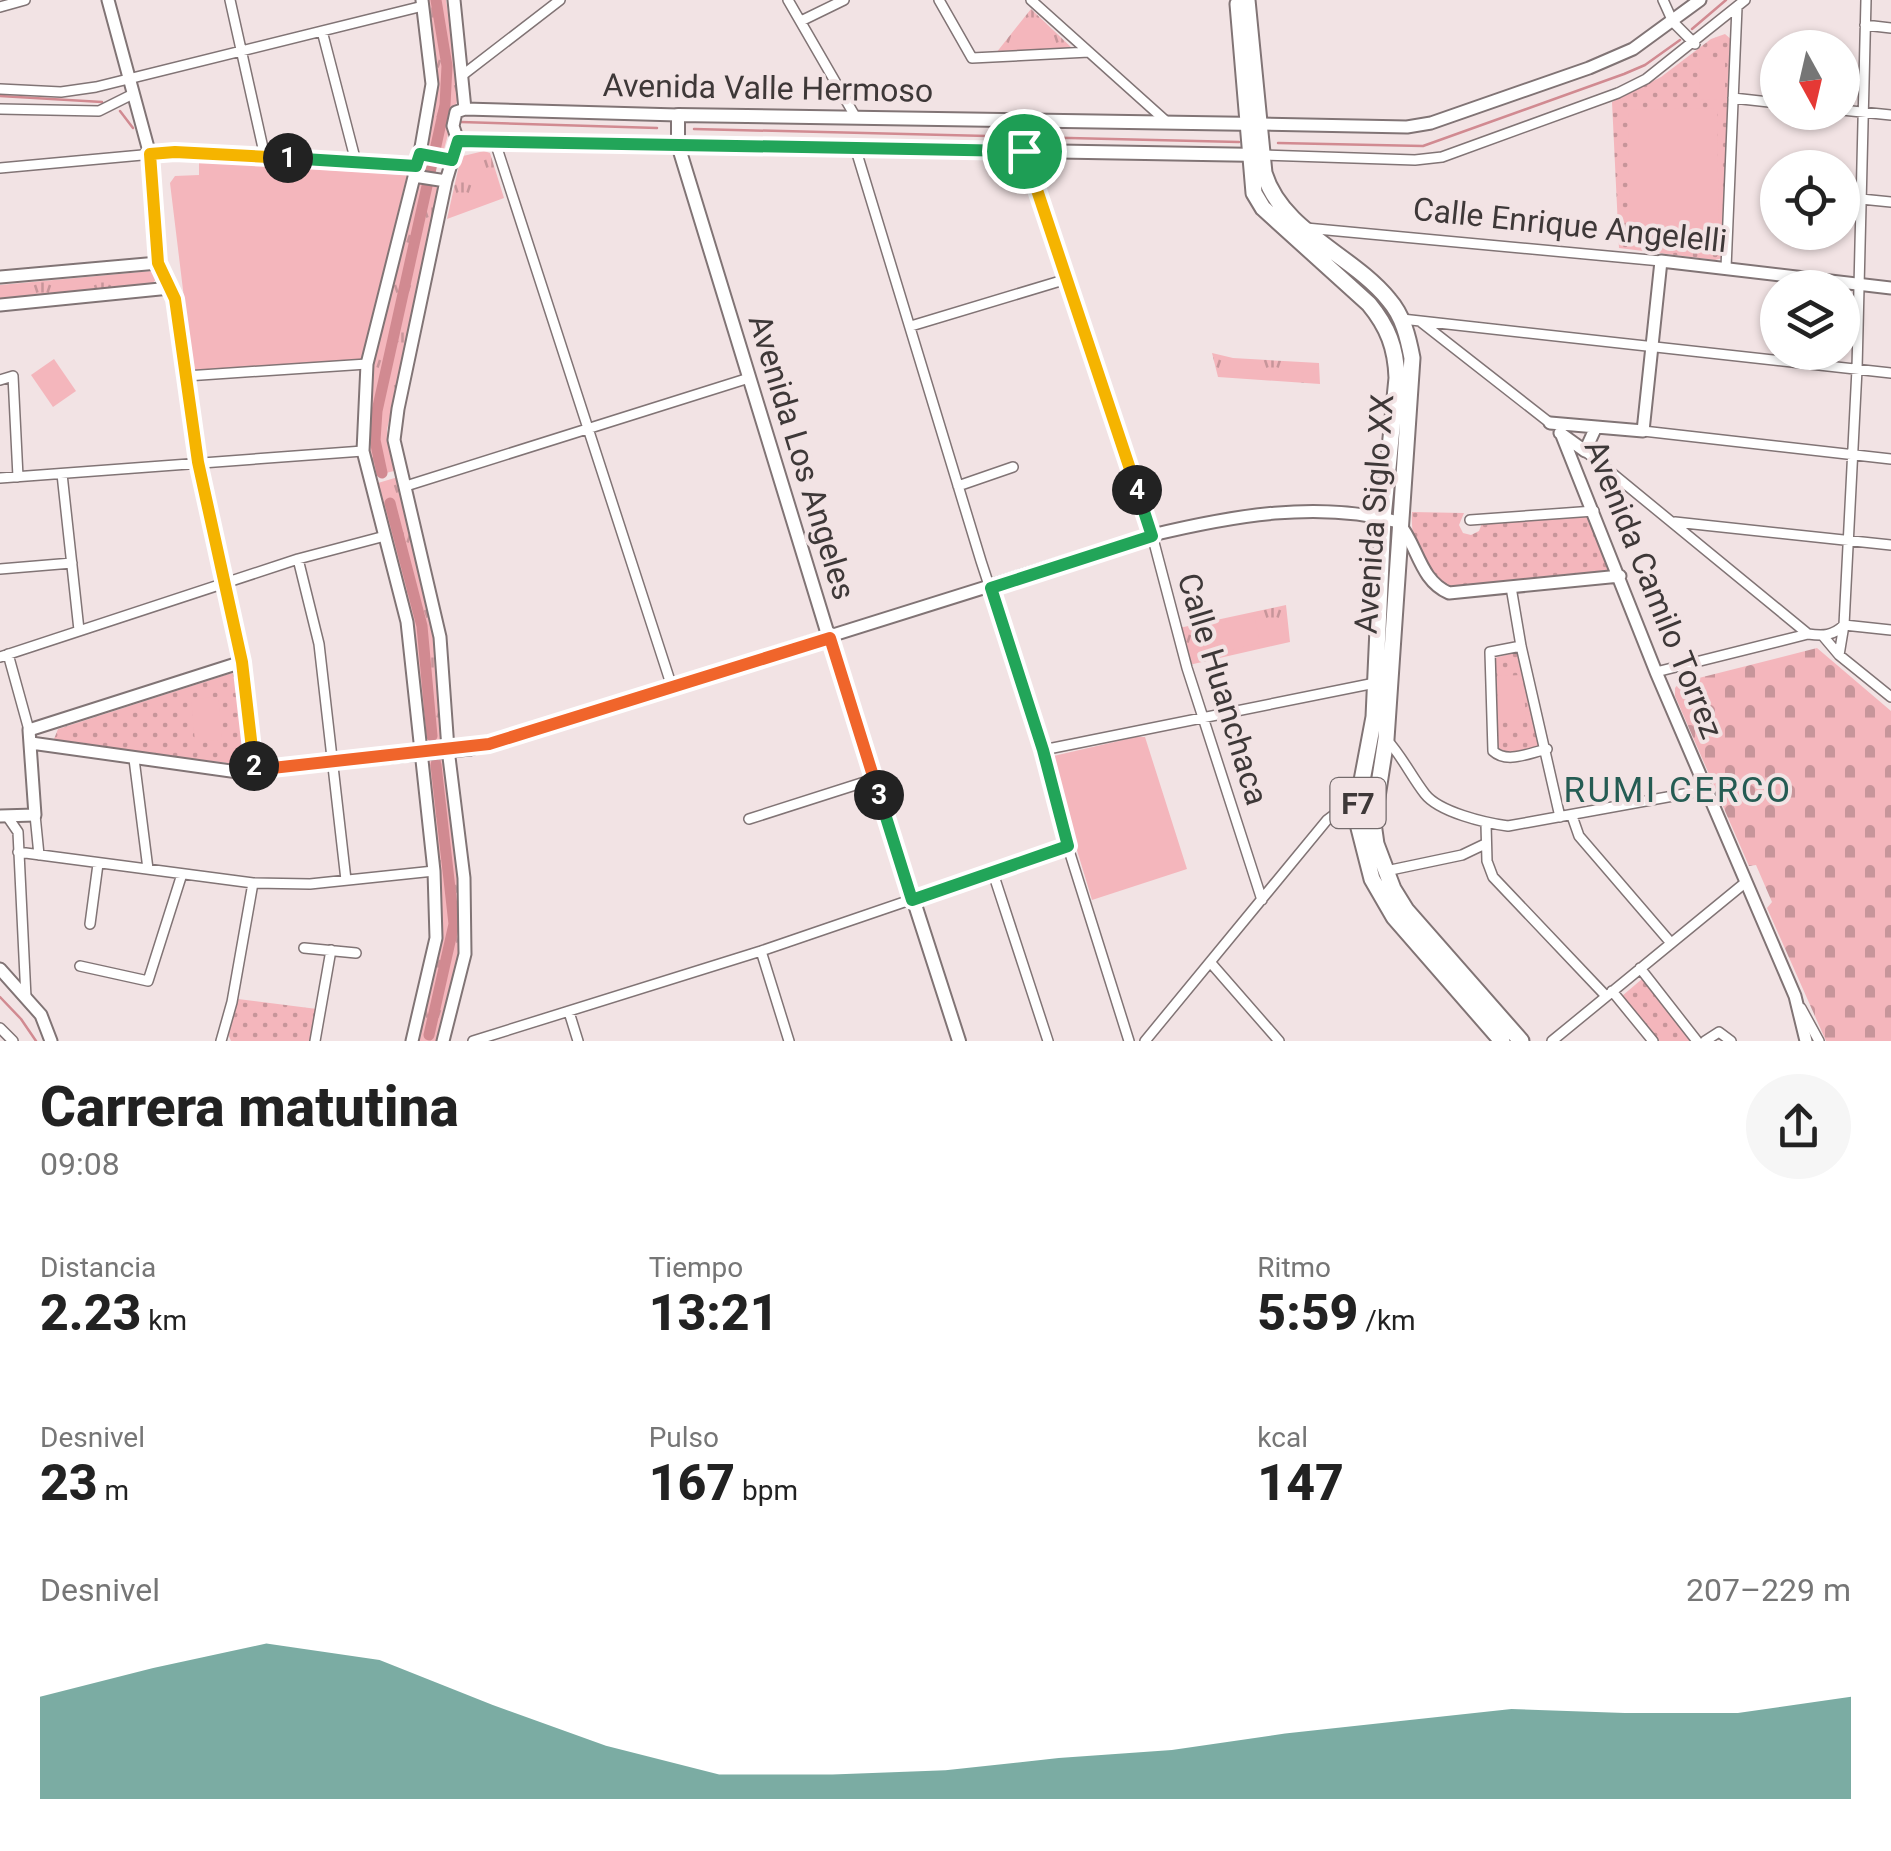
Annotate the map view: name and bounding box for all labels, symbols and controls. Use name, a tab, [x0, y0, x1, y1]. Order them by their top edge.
north arrow	[1760, 30, 1860, 130]
map controls	[1760, 30, 1860, 370]
street label: Avenida Valle Hermoso	[602, 66, 934, 110]
pin	[982, 109, 1067, 194]
icon: arrive	[997, 124, 1052, 179]
pin: 1	[263, 133, 313, 183]
text: 1	[280, 141, 296, 174]
button: locate	[1760, 150, 1860, 250]
street label: Calle Enrique Angelelli	[1411, 190, 1729, 260]
button: layers	[1760, 270, 1860, 370]
street label: Avenida Los Angeles	[741, 310, 863, 604]
street label: Avenida Siglo XX	[1347, 393, 1401, 635]
street label: Avenida Camilo Torrez	[1577, 434, 1731, 744]
pin: 4	[1112, 465, 1162, 515]
text: 4	[1129, 473, 1145, 506]
street label: Calle Huanchaca	[1170, 569, 1276, 809]
pin: 2	[229, 741, 279, 791]
text: 2	[246, 749, 262, 782]
pin: 3	[854, 770, 904, 820]
district label: RUMI CERCO	[1563, 770, 1793, 811]
text: 3	[871, 778, 887, 811]
road number: F7	[1330, 778, 1386, 828]
button: share	[1746, 1074, 1851, 1179]
text: Carrera matutina	[40, 1075, 459, 1139]
text: 09:08	[40, 1145, 120, 1183]
text: Distancia	[40, 1251, 156, 1284]
text: Tiempo	[649, 1251, 743, 1284]
text: Ritmo	[1257, 1251, 1331, 1284]
text: 2.23	[40, 1284, 141, 1342]
text: 13:21	[649, 1284, 779, 1342]
text: 5:59	[1257, 1284, 1358, 1342]
text: km	[141, 1304, 187, 1337]
text: /km	[1358, 1304, 1416, 1337]
text: Desnivel	[40, 1421, 145, 1454]
text: Pulso	[649, 1421, 719, 1454]
text: kcal	[1257, 1421, 1308, 1454]
text: 23	[40, 1454, 98, 1512]
text: 167	[649, 1454, 735, 1512]
text: 147	[1257, 1454, 1344, 1512]
text: m	[98, 1474, 129, 1507]
text: bpm	[735, 1474, 798, 1507]
text: Desnivel	[40, 1571, 160, 1609]
text: 207–229 m	[1686, 1571, 1851, 1609]

